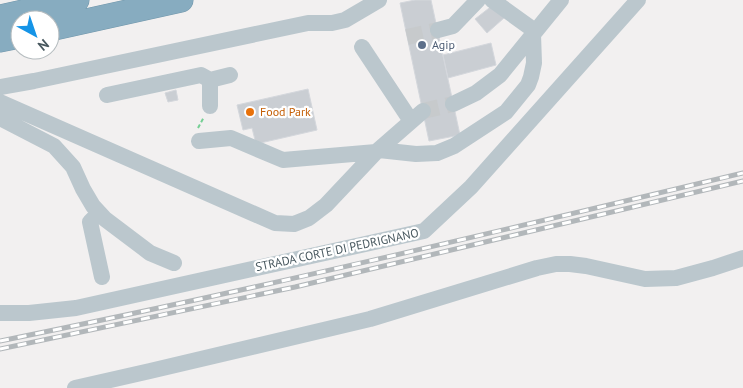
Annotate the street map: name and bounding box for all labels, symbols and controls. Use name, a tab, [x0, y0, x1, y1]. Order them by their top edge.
north arrow	[10, 10, 60, 60]
text: N	[34, 35, 53, 55]
place label: Agip	[432, 37, 455, 52]
marker: Agip	[416, 39, 428, 51]
place label: Food Park	[260, 104, 311, 119]
marker: Food Park	[244, 106, 256, 118]
street label: STRADA CORTE DI PEDRIGNANO	[254, 225, 420, 274]

